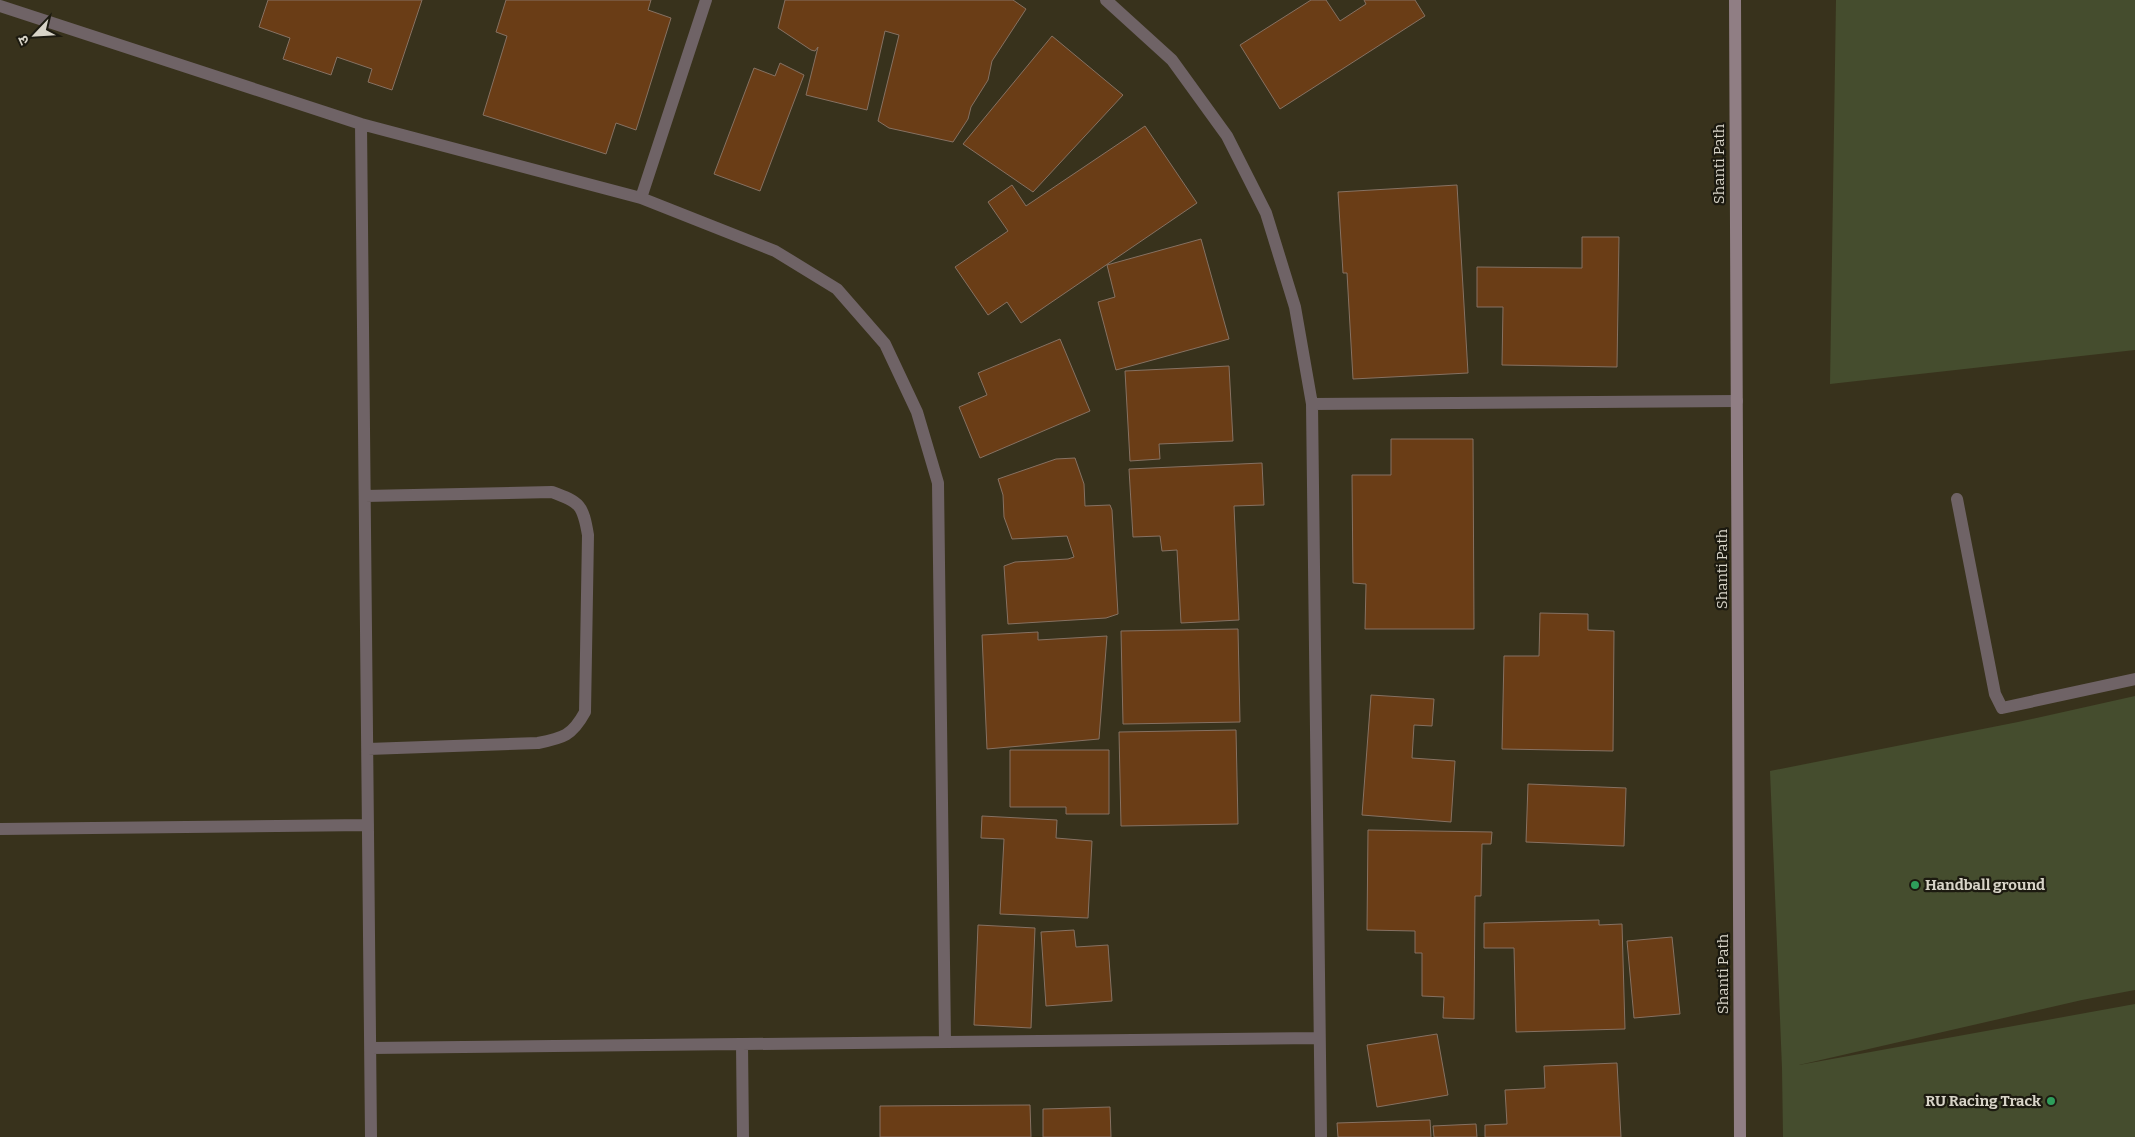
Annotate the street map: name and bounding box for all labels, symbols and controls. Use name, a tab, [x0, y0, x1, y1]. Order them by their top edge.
north arrow	[10, 10, 60, 60]
text: उ	[14, 32, 33, 48]
street label: Shanti Path	[1710, 123, 1728, 204]
street label: Shanti Path	[1713, 528, 1731, 609]
place label: Handball ground	[1925, 876, 2045, 894]
marker: Handball ground	[1909, 879, 1921, 891]
street label: Shanti Path	[1714, 933, 1732, 1014]
place label: RU Racing Track	[1925, 1092, 2041, 1110]
marker: RU Racing Track	[2045, 1095, 2057, 1107]

